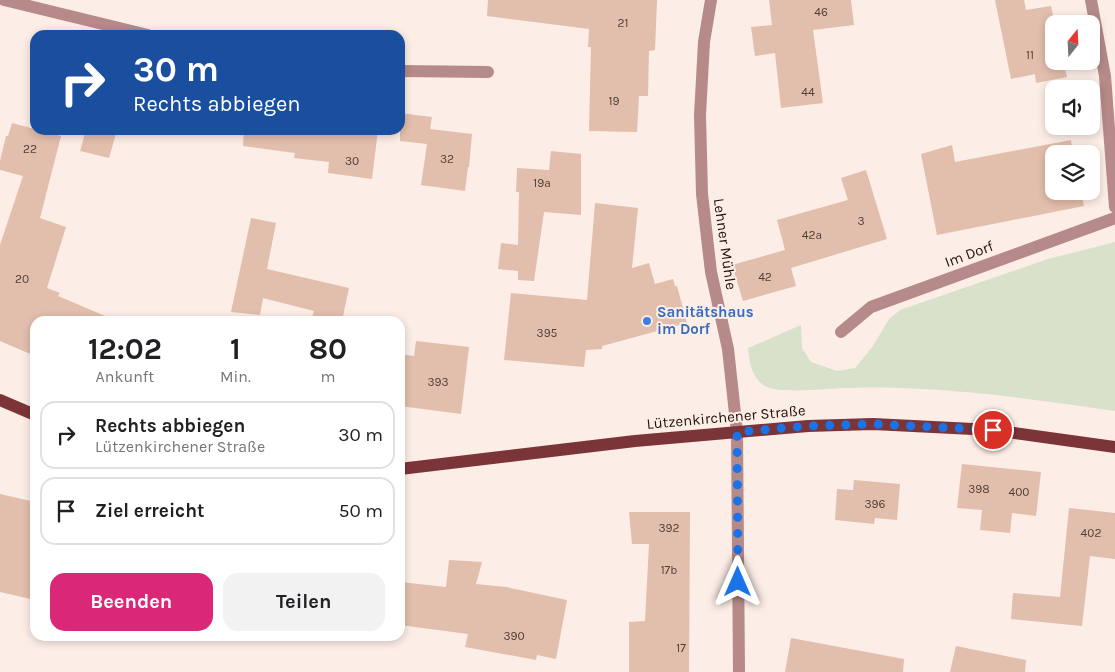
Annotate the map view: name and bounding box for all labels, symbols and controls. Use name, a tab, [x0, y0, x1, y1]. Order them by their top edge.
house number: 46	[814, 5, 828, 19]
north arrow	[1045, 15, 1100, 70]
map controls	[1045, 15, 1100, 200]
house number: 21	[618, 16, 628, 30]
house number: 11	[1026, 48, 1034, 62]
text: 30 m	[133, 49, 219, 90]
icon: right	[50, 50, 115, 115]
button: sound	[1045, 80, 1100, 135]
house number: 44	[801, 85, 815, 99]
text: Rechts abbiegen	[133, 91, 301, 117]
house number: 19	[609, 94, 619, 108]
house number: 22	[23, 142, 37, 156]
button: layers	[1045, 145, 1100, 200]
house number: 32	[440, 152, 454, 166]
house number: 30	[345, 154, 359, 168]
house number: 19a	[533, 176, 551, 190]
street label: Lehner Mühle	[710, 197, 740, 291]
house number: 3	[857, 214, 865, 228]
house number: 42a	[802, 228, 822, 242]
street label: Im Dorf	[942, 237, 997, 271]
house number: 42	[758, 270, 772, 284]
house number: 20	[15, 272, 29, 286]
place label: Sanitätshaus im Dorf	[657, 303, 754, 338]
marker: Sanitätshaus im Dorf	[641, 315, 653, 327]
house number: 395	[537, 326, 558, 340]
text: 12:02	[88, 331, 162, 367]
text: 1	[230, 331, 241, 367]
text: 80	[309, 331, 347, 367]
text: Ankunft	[96, 367, 154, 386]
text: Min.	[220, 367, 251, 386]
text: m	[320, 367, 335, 386]
house number: 393	[427, 375, 449, 389]
street label: Lützenkirchener Straße	[646, 401, 806, 433]
pin	[972, 409, 1014, 451]
text: Rechts abbiegen	[95, 415, 245, 437]
icon: arrive	[979, 416, 1007, 444]
icon: right	[52, 421, 80, 449]
text: 30 m	[338, 424, 383, 446]
text: Lützenkirchener Straße	[95, 437, 265, 456]
house number: 398	[968, 482, 990, 496]
house number: 400	[1009, 485, 1029, 499]
icon: arrive	[52, 497, 80, 525]
house number: 396	[865, 497, 886, 511]
text: Ziel erreicht	[95, 500, 205, 522]
text: 50 m	[339, 500, 383, 522]
house number: 392	[658, 521, 680, 535]
house number: 402	[1081, 526, 1101, 540]
position arrow	[711, 555, 763, 607]
house number: 17b	[661, 563, 677, 577]
button: Beenden	[50, 573, 213, 631]
button: Teilen	[223, 573, 385, 631]
house number: 390	[503, 629, 525, 643]
house number: 17	[676, 641, 686, 655]

